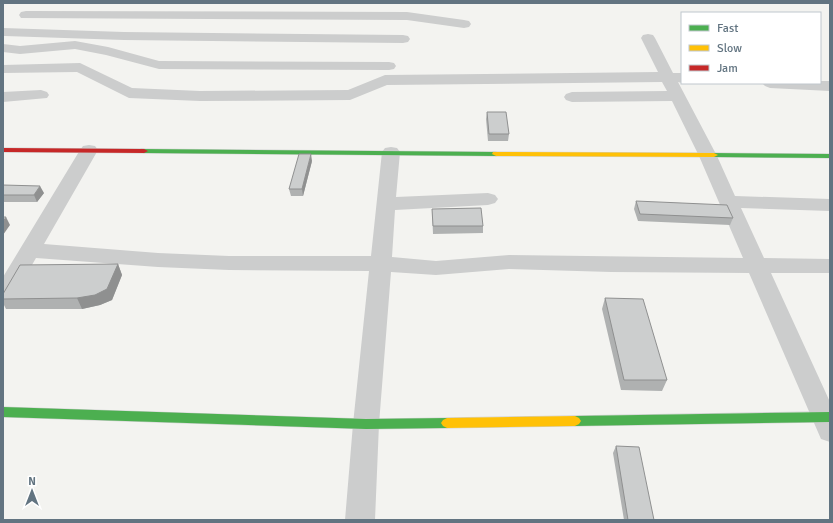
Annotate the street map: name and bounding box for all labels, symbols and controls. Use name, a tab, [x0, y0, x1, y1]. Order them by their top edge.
legend	[681, 12, 821, 84]
text: Fast	[717, 21, 738, 36]
text: Slow	[717, 41, 742, 56]
text: Jam	[717, 61, 738, 76]
north arrow	[12, 471, 52, 511]
text: N	[28, 475, 36, 488]

